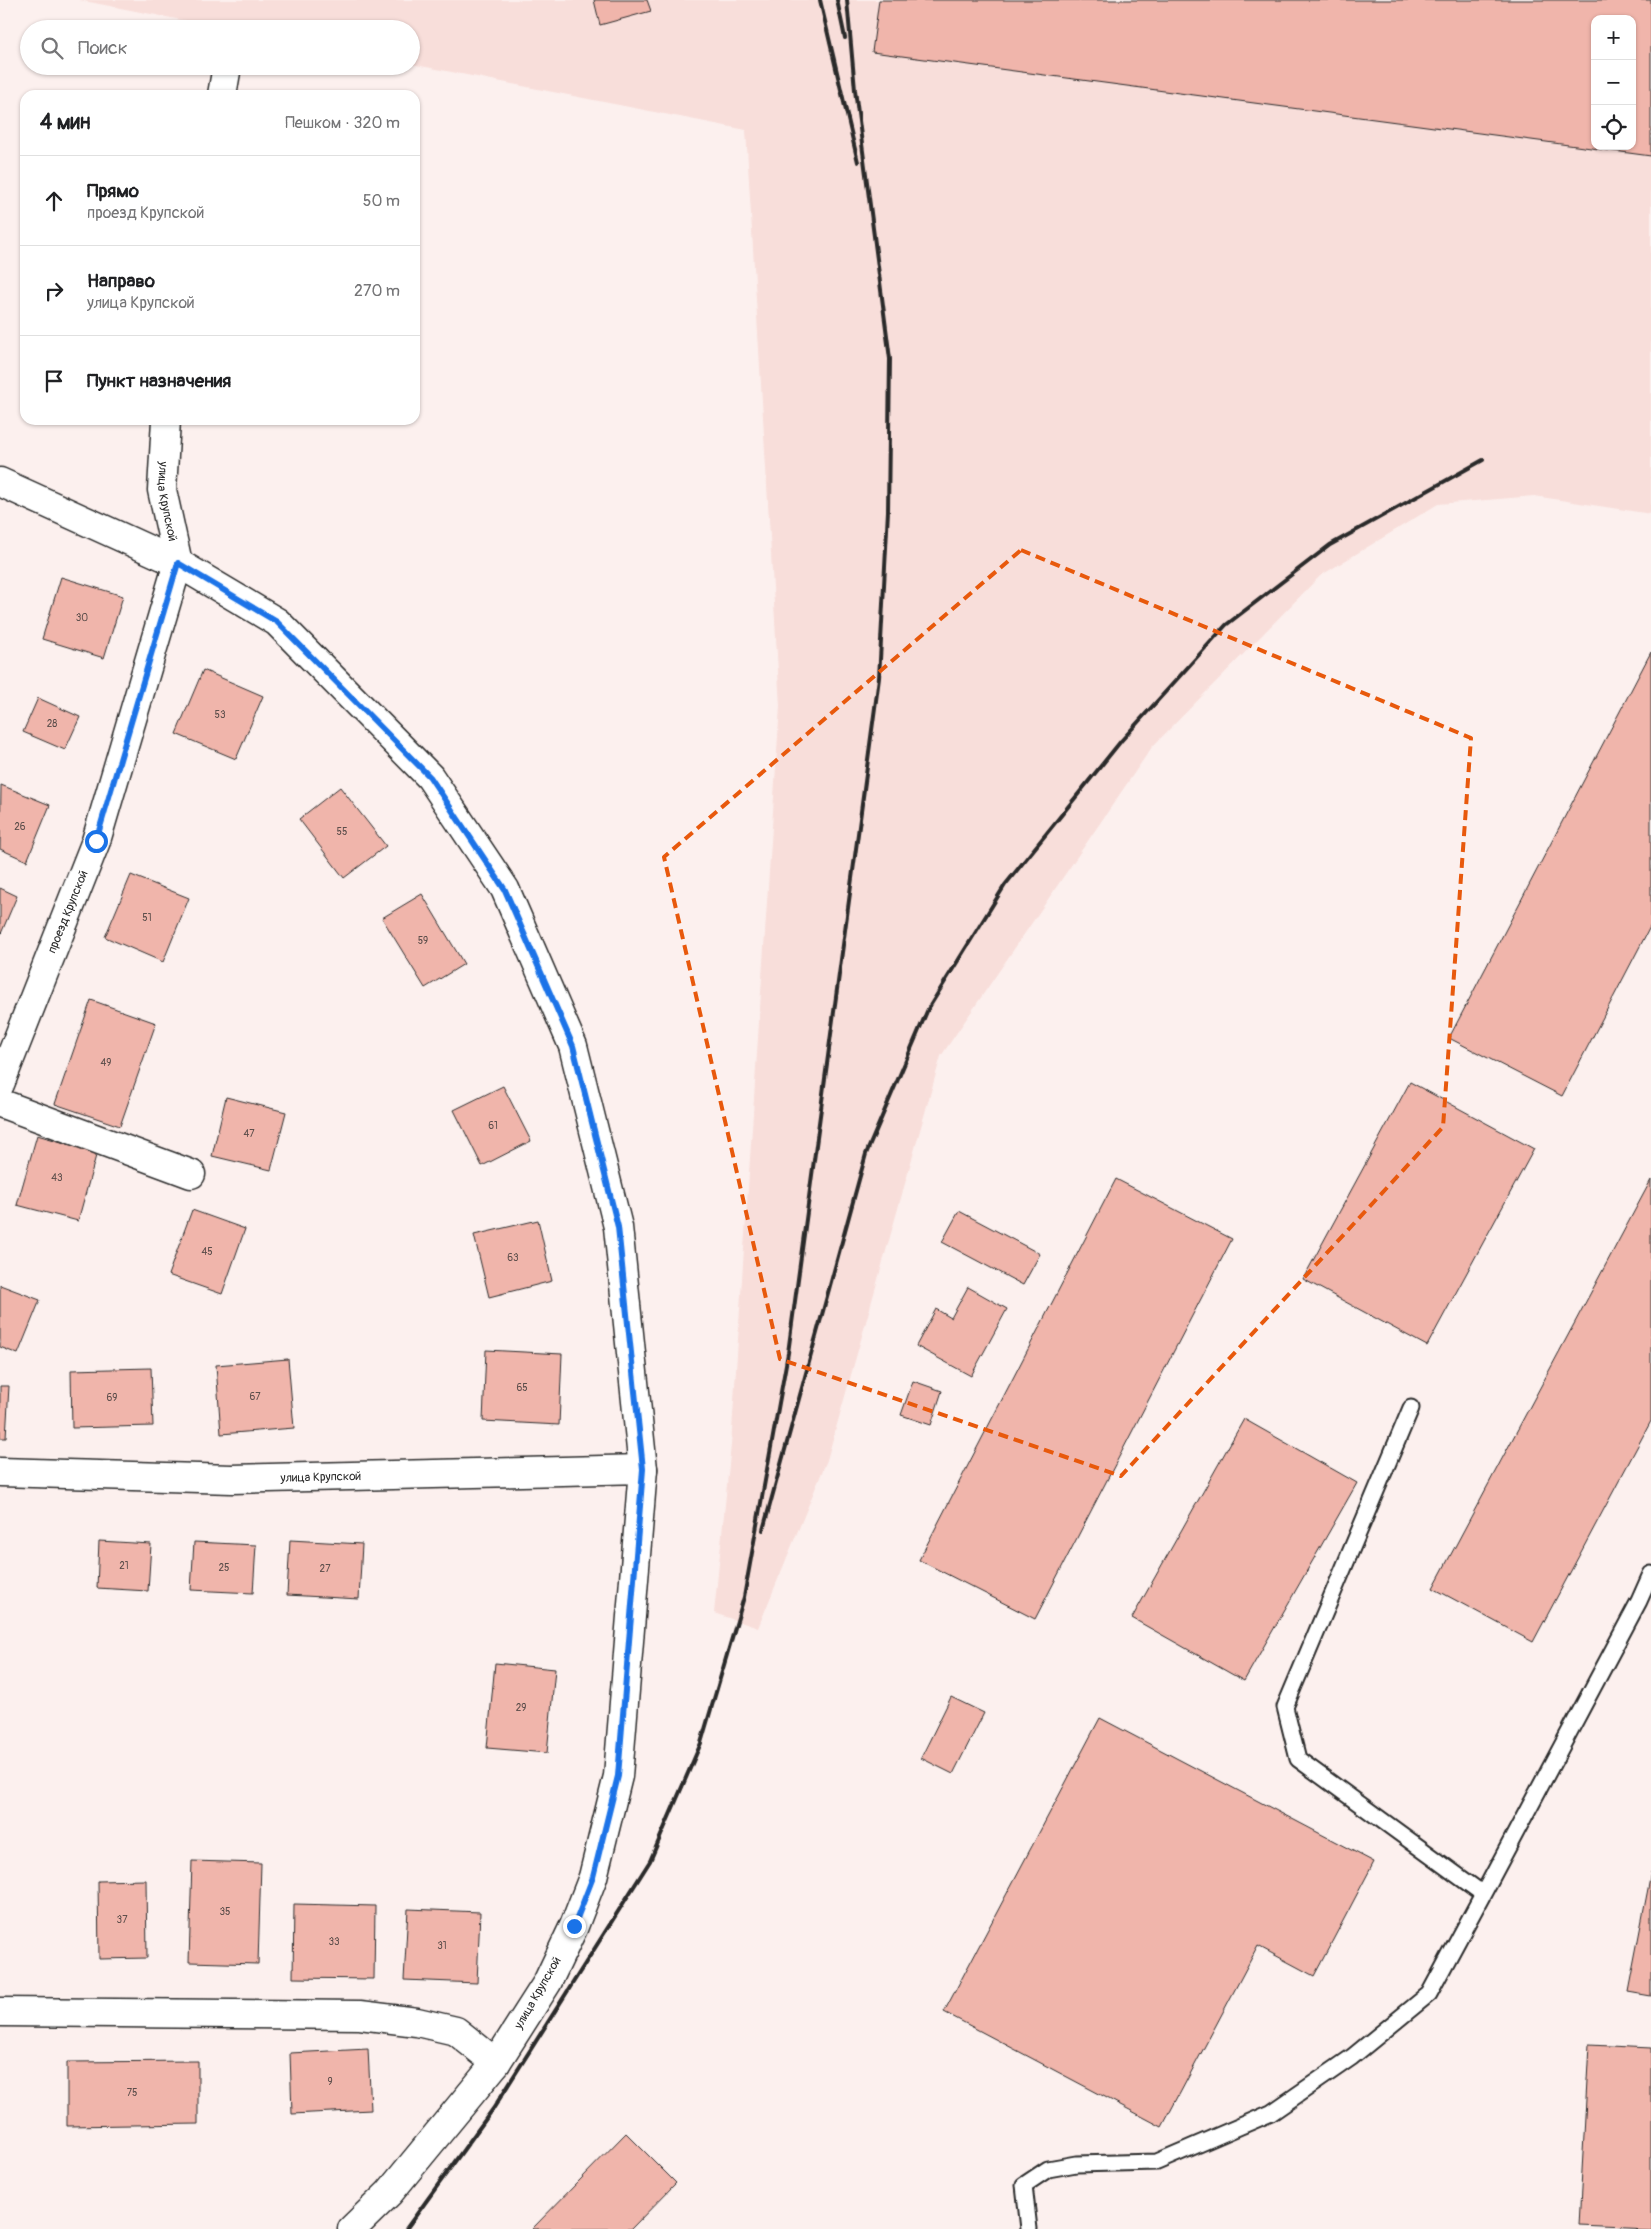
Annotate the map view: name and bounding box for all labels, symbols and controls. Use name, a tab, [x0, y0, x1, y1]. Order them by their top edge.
map controls	[1591, 15, 1636, 150]
button: +	[1591, 15, 1636, 60]
search box	[20, 20, 420, 75]
icon: search	[38, 34, 66, 62]
text: Поиск	[78, 36, 128, 60]
button: −	[1591, 60, 1636, 105]
button: locate	[1591, 105, 1636, 150]
text: 4 мин	[40, 109, 90, 136]
text: Пешком · 320 m	[285, 113, 400, 133]
text: Прямо	[87, 179, 139, 203]
icon: ahead	[40, 187, 68, 215]
text: 50 m	[363, 191, 400, 211]
text: проезд Крупской	[87, 203, 204, 223]
text: Направо	[87, 269, 155, 293]
icon: right	[40, 277, 68, 305]
text: 270 m	[354, 281, 400, 301]
text: улица Крупской	[87, 293, 195, 313]
icon: arrive	[40, 367, 68, 395]
text: Пункт назначения	[87, 369, 231, 393]
street label: улица Крупской	[154, 460, 181, 543]
house number: 30	[76, 612, 88, 624]
house number: 53	[215, 709, 226, 721]
house number: 28	[47, 718, 57, 730]
house number: 26	[14, 821, 26, 833]
house number: 55	[337, 826, 347, 838]
route start	[85, 830, 108, 853]
street label: проезд Крупской	[45, 868, 92, 956]
house number: 51	[142, 912, 152, 924]
house number: 59	[418, 935, 428, 947]
house number: 49	[101, 1057, 111, 1069]
house number: 61	[488, 1120, 498, 1132]
house number: 47	[243, 1128, 255, 1140]
house number: 43	[51, 1172, 63, 1184]
house number: 45	[201, 1246, 213, 1258]
house number: 63	[507, 1252, 519, 1264]
house number: 65	[516, 1382, 528, 1394]
house number: 67	[249, 1391, 261, 1403]
house number: 69	[107, 1392, 117, 1404]
street label: улица Крупской	[279, 1468, 362, 1485]
house number: 21	[119, 1560, 129, 1572]
house number: 25	[218, 1562, 230, 1574]
house number: 27	[320, 1563, 331, 1575]
house number: 29	[516, 1702, 526, 1714]
house number: 35	[220, 1906, 231, 1918]
house number: 37	[117, 1914, 128, 1926]
route end	[563, 1915, 586, 1938]
house number: 33	[328, 1936, 340, 1948]
house number: 31	[437, 1940, 447, 1952]
street label: улица Крупской	[511, 1954, 565, 2033]
house number: 9	[327, 2076, 333, 2088]
house number: 75	[127, 2087, 137, 2099]

